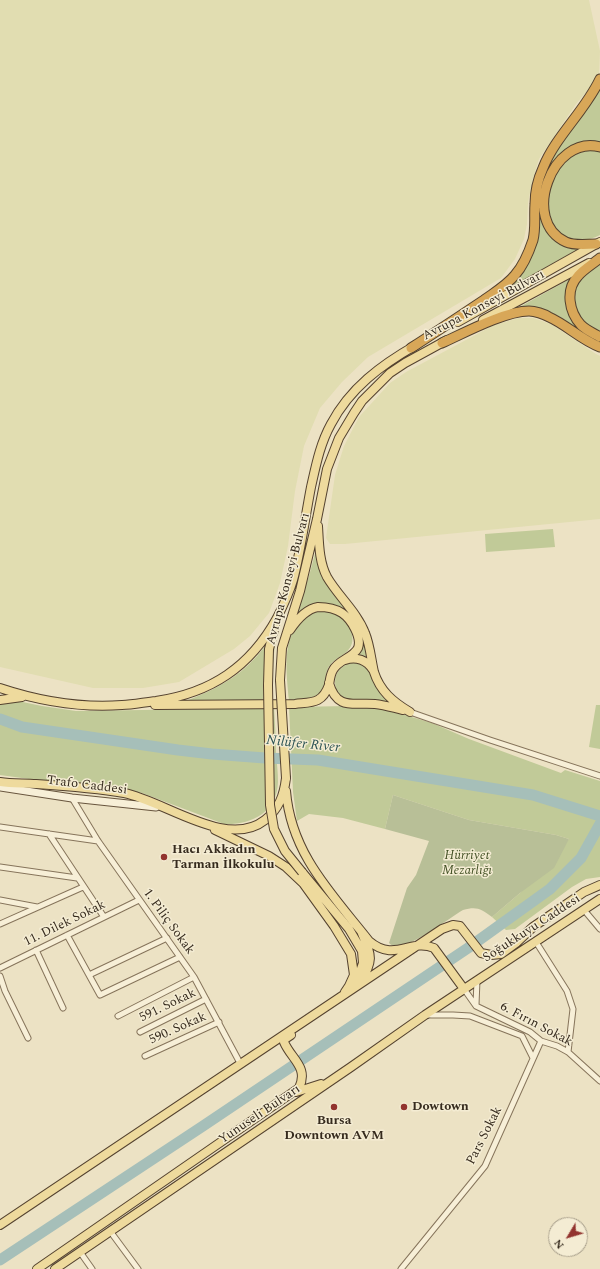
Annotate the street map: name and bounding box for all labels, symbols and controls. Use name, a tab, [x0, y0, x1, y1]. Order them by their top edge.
street label: Avrupa Konseyi Bulvarı	[420, 267, 548, 345]
street label: Avrupa Konseyi Bulvarı	[264, 511, 314, 647]
water label: Nilüfer River	[265, 733, 341, 757]
street label: Trafo Caddesi	[46, 773, 128, 799]
place label: Hacı Akkadın Tarman İlkokulu	[172, 842, 274, 873]
park label: Hürriyet Mezarlığı	[442, 848, 492, 879]
marker: Hacı Akkadın Tarman İlkokulu	[159, 852, 169, 862]
street label: 1. Piliç Sokak	[139, 886, 197, 958]
street label: Soğukkuyu Caddesi	[480, 892, 584, 966]
street label: 11. Dilek Sokak	[22, 897, 108, 951]
street label: 591. Sokak	[137, 986, 199, 1026]
street label: 6. Fırın Sokak	[497, 999, 575, 1051]
street label: 590. Sokak	[147, 1010, 209, 1048]
street label: Yunuseli Bulvarı	[216, 1082, 304, 1148]
place label: Dowtown	[412, 1099, 469, 1115]
marker: Bursa Downtown AVM	[329, 1102, 339, 1112]
marker: Dowtown	[399, 1102, 409, 1112]
street label: Pars Sokak	[464, 1104, 506, 1168]
place label: Bursa Downtown AVM	[284, 1113, 384, 1144]
north arrow	[548, 1217, 588, 1257]
text: N	[549, 1235, 568, 1253]

